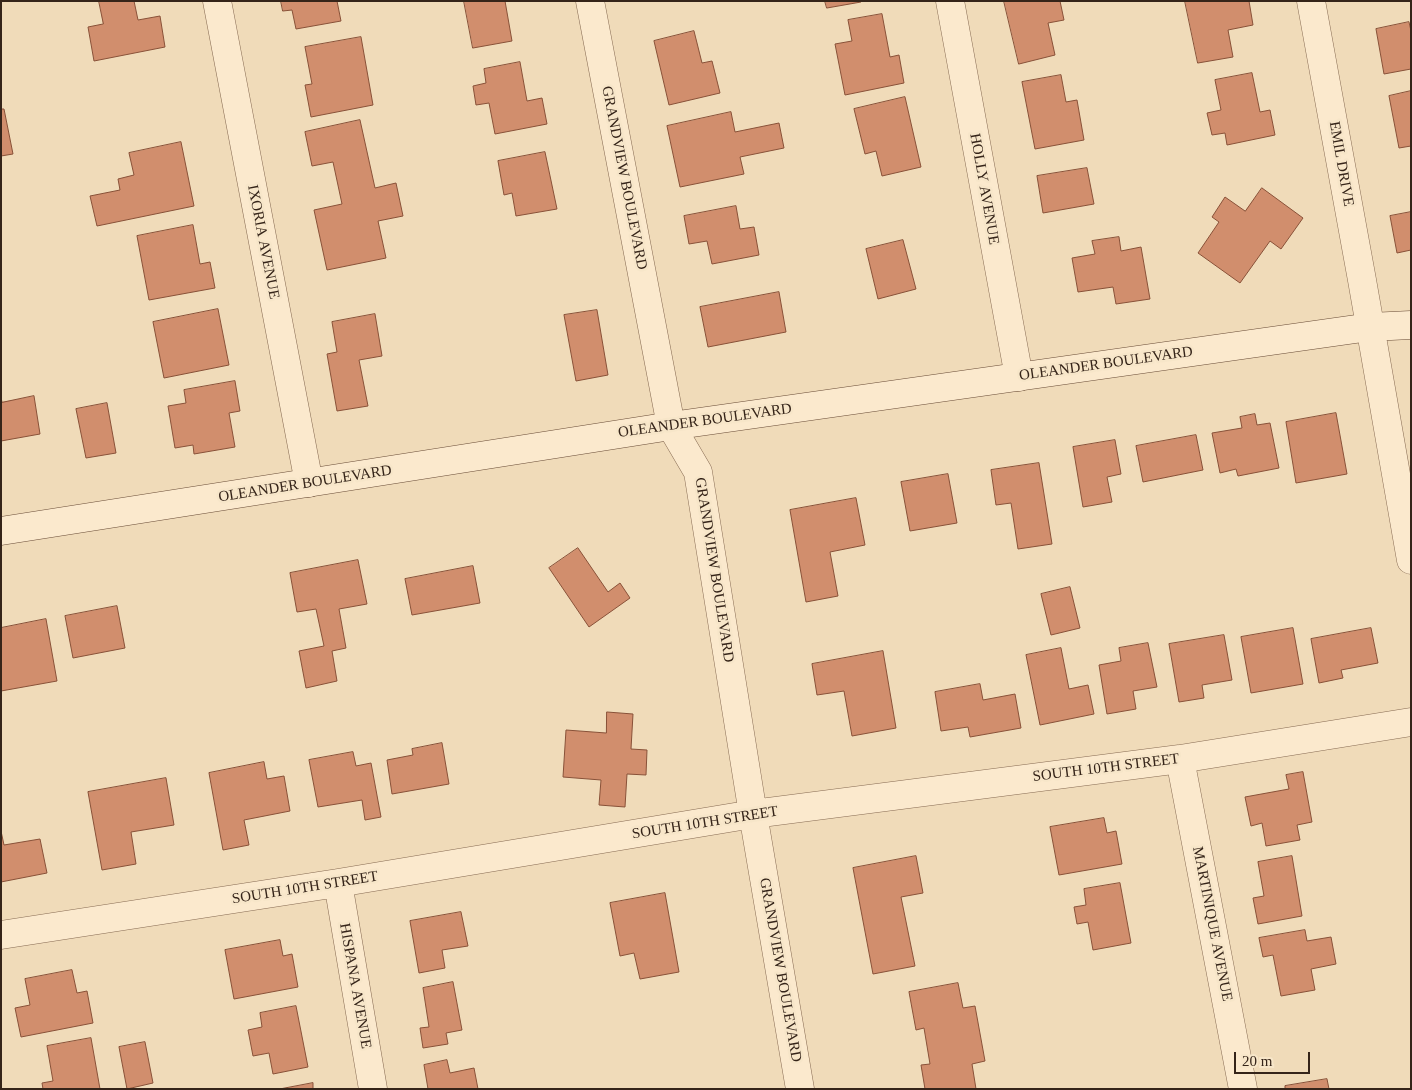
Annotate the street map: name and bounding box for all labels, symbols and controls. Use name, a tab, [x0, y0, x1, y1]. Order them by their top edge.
street label: GRANDVIEW BOULEVARD	[597, 85, 651, 271]
street label: EMIL DRIVE	[1325, 120, 1357, 208]
street label: HOLLY AVENUE	[965, 132, 1003, 246]
street label: IXORIA AVENUE	[243, 183, 283, 301]
street label: OLEANDER BOULEVARD	[1018, 343, 1194, 385]
street label: OLEANDER BOULEVARD	[617, 400, 793, 442]
street label: OLEANDER BOULEVARD	[217, 461, 393, 507]
street label: GRANDVIEW BOULEVARD	[691, 476, 737, 664]
street label: SOUTH 10TH STREET	[1032, 750, 1180, 786]
street label: SOUTH 10TH STREET	[631, 803, 779, 843]
street label: MARTINIQUE AVENUE	[1188, 845, 1236, 1003]
street label: SOUTH 10TH STREET	[231, 868, 379, 908]
street label: GRANDVIEW BOULEVARD	[755, 876, 805, 1064]
street label: HISPANA AVENUE	[335, 922, 375, 1050]
scale bar	[1237, 1042, 1313, 1074]
text: 20 m	[1242, 1053, 1272, 1069]

